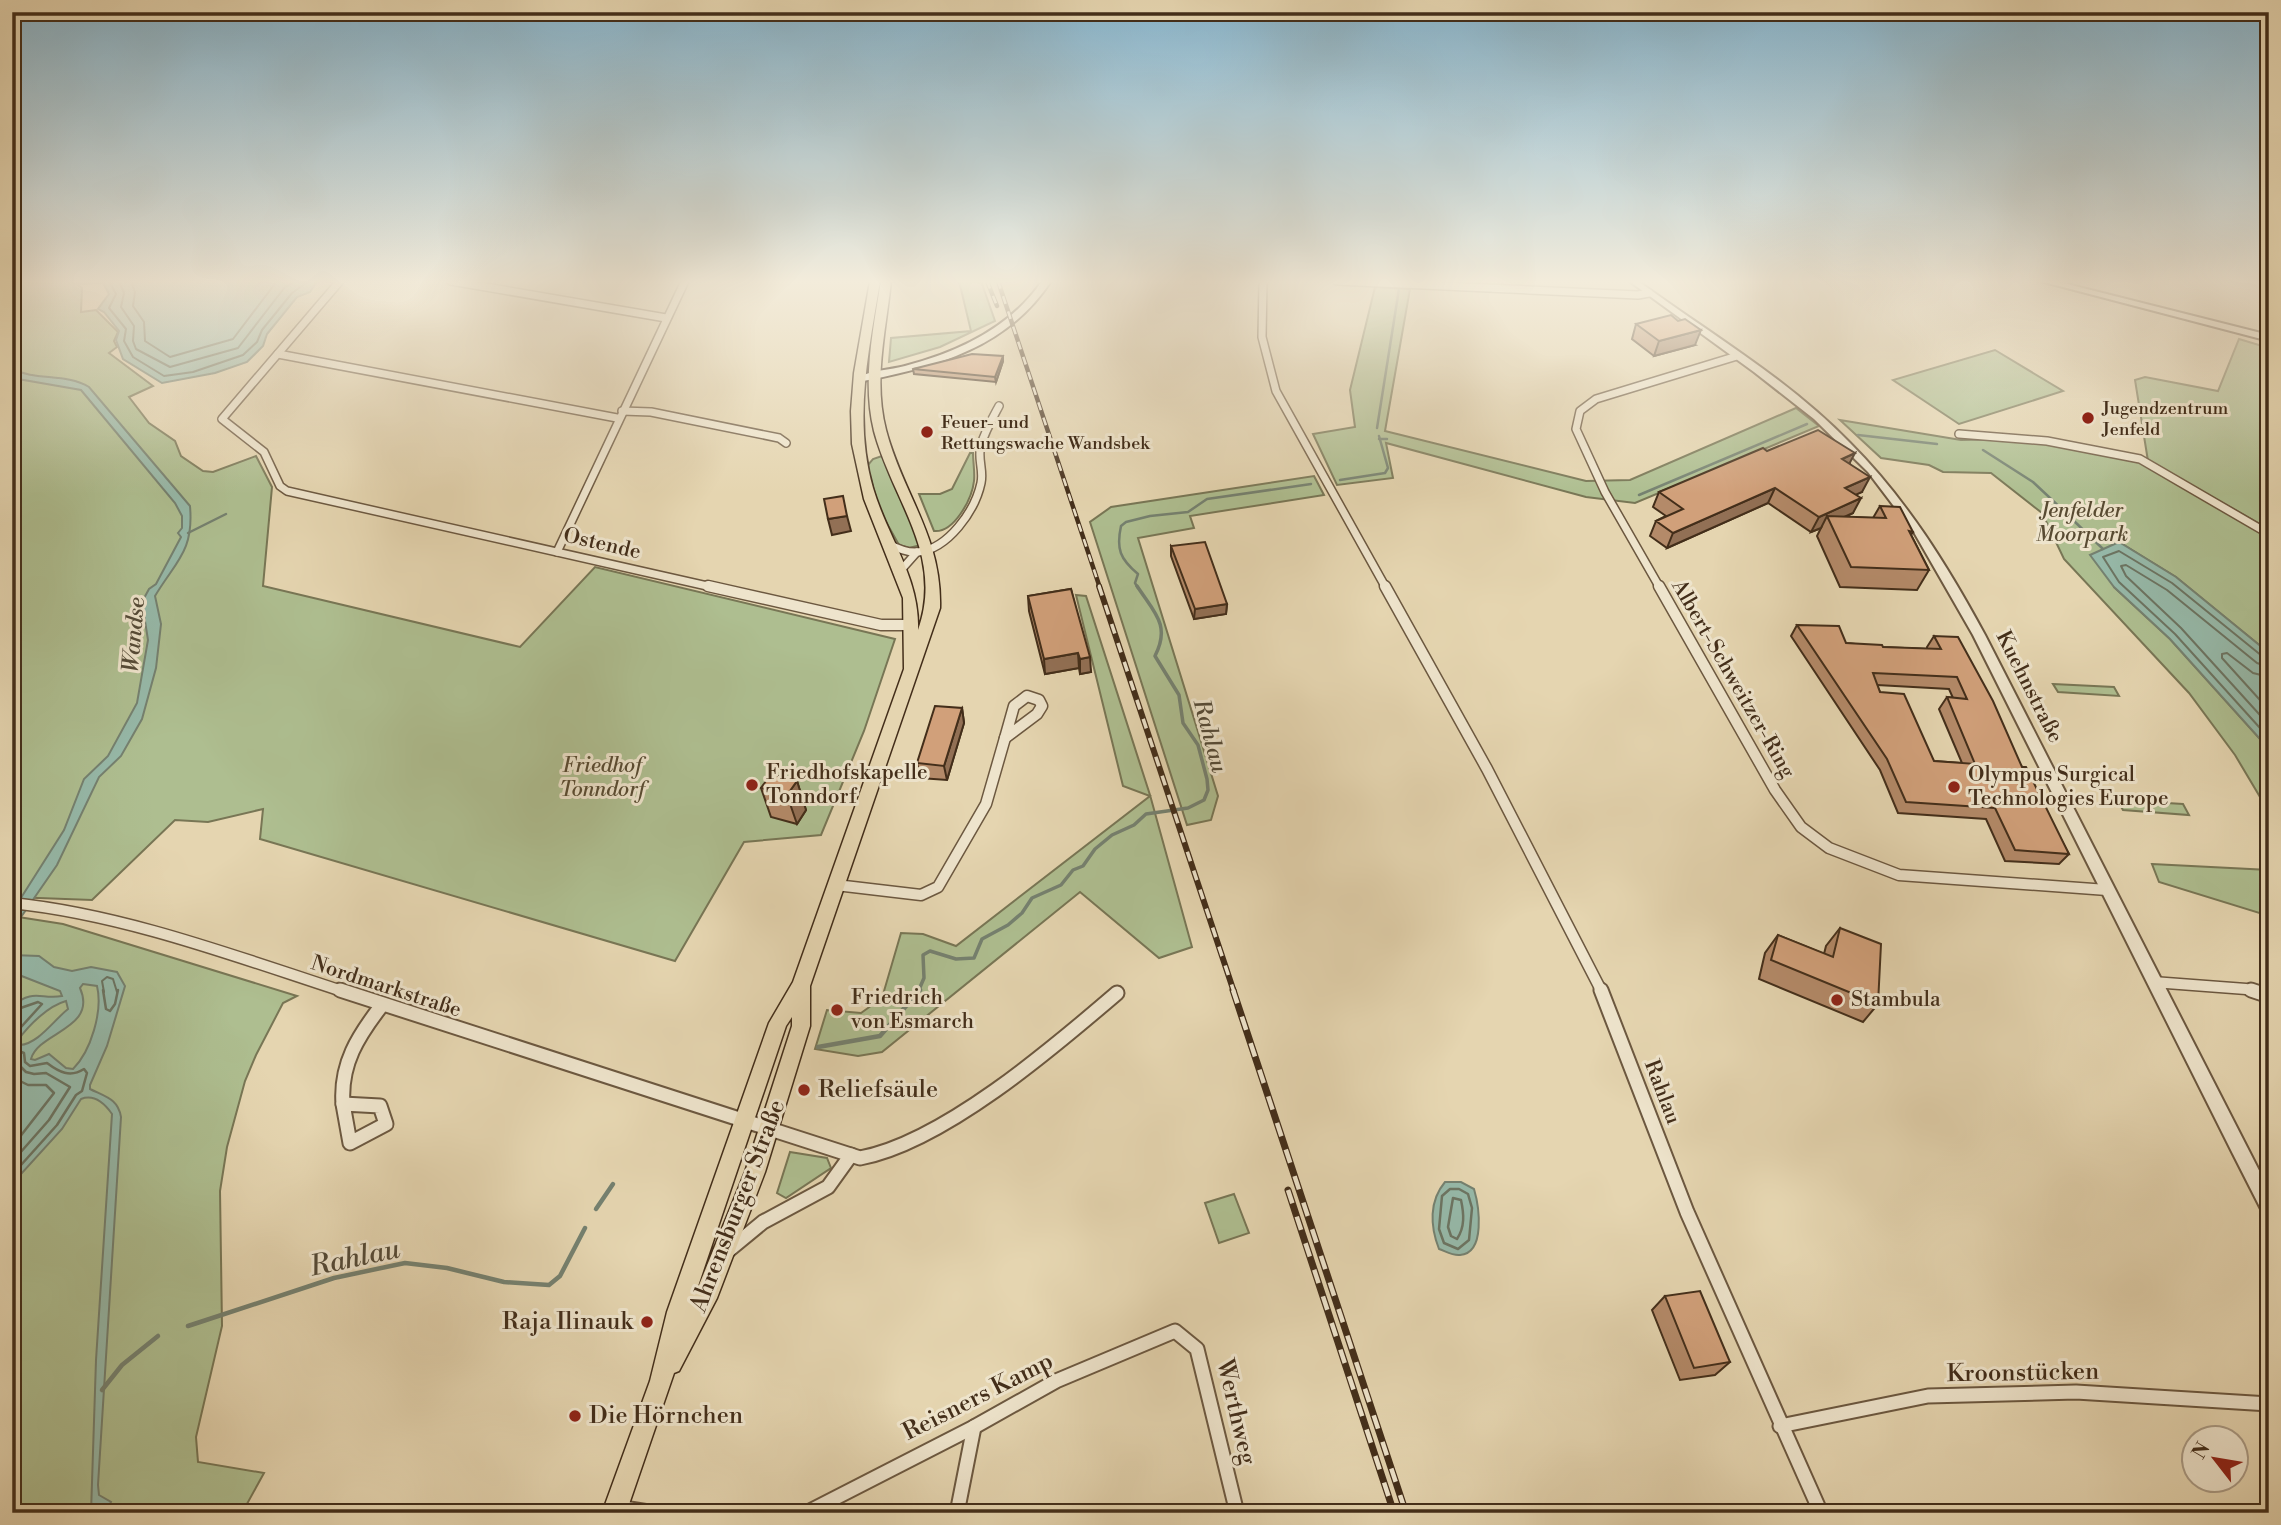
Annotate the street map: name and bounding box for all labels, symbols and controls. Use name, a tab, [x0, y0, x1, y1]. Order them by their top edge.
place label: Jugendzentrum Jenfeld	[2101, 397, 2228, 441]
marker: Jugendzentrum Jenfeld	[2080, 410, 2096, 426]
place label: Feuer- und Rettungswache Wandsbek	[941, 411, 1151, 455]
marker: Feuer- und Rettungswache Wandsbek	[919, 424, 935, 440]
park label: Jenfelder Moorpark	[2036, 498, 2128, 548]
street label: Ostende	[561, 522, 643, 566]
street label: Albert-Schweitzer-Ring	[1665, 574, 1801, 783]
water label: Wandse	[117, 596, 151, 674]
street label: Kuehnstraße	[1990, 627, 2068, 747]
water label: Rahlau	[1187, 695, 1233, 776]
park label: Friedhof Tonndorf	[559, 753, 650, 803]
place label: Friedhofskapelle Tonndorf	[766, 760, 928, 810]
place label: Olympus Surgical Technologies Europe	[1968, 762, 2169, 812]
marker: Friedhofskapelle Tonndorf	[744, 777, 760, 793]
marker: Olympus Surgical Technologies Europe	[1946, 779, 1962, 795]
street label: Nordmarkstraße	[308, 950, 464, 1024]
place label: Friedrich von Esmarch	[850, 985, 975, 1035]
place label: Stambula	[1851, 987, 1941, 1013]
marker: Stambula	[1829, 992, 1845, 1008]
marker: Friedrich von Esmarch	[829, 1002, 845, 1018]
street label: Rahlau	[1638, 1056, 1686, 1128]
place label: Reliefsäule	[818, 1075, 938, 1105]
marker: Reliefsäule	[796, 1082, 812, 1098]
street label: Ahrensburger Straße	[683, 1095, 792, 1317]
water label: Rahlau	[306, 1231, 403, 1285]
place label: Raja Ilinauk	[502, 1307, 634, 1337]
marker: Raja Ilinauk	[639, 1314, 655, 1330]
street label: Reisners Kamp	[898, 1346, 1058, 1448]
street label: Werthweg	[1209, 1355, 1263, 1468]
street label: Kroonstücken	[1946, 1357, 2100, 1389]
place label: Die Hörnchen	[589, 1401, 743, 1431]
marker: Die Hörnchen	[567, 1408, 583, 1424]
north arrow	[2180, 1424, 2250, 1494]
text: N	[2187, 1438, 2215, 1463]

